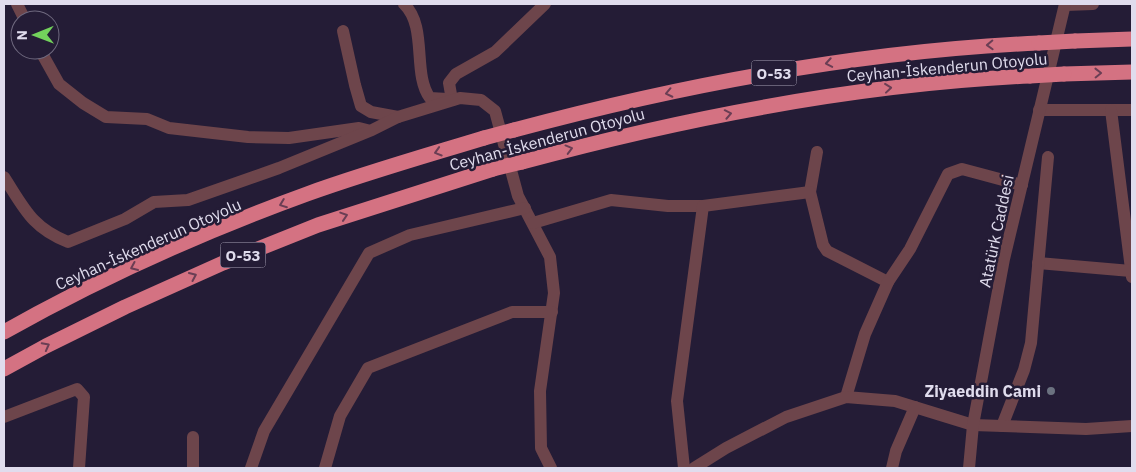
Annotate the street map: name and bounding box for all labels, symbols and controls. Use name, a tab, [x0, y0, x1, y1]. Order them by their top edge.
north arrow	[10, 10, 60, 60]
text: N	[13, 30, 31, 40]
one-way arrow	[986, 40, 994, 51]
street label: Ceyhan-İskenderun Otoyolu	[846, 48, 1048, 86]
one-way arrow	[824, 58, 833, 68]
road number: O-53	[752, 60, 796, 86]
one-way arrow	[1094, 68, 1102, 78]
one-way arrow	[884, 83, 892, 94]
one-way arrow	[665, 87, 673, 97]
street label: Ceyhan-İskenderun Otoyolu	[447, 103, 647, 175]
one-way arrow	[723, 109, 732, 120]
one-way arrow	[565, 144, 574, 155]
one-way arrow	[434, 147, 442, 157]
street label: Atatürk Caddesi	[974, 173, 1018, 289]
street label: Ceyhan-İskenderun Otoyolu	[52, 194, 244, 294]
one-way arrow	[280, 198, 288, 208]
one-way arrow	[340, 212, 348, 222]
road number: O-53	[220, 242, 266, 268]
one-way arrow	[130, 261, 139, 271]
one-way arrow	[188, 272, 197, 282]
one-way arrow	[41, 342, 50, 352]
place label: Ziyaeddin Cami	[925, 381, 1041, 401]
marker: Ziyaeddin Cami	[1045, 385, 1057, 397]

